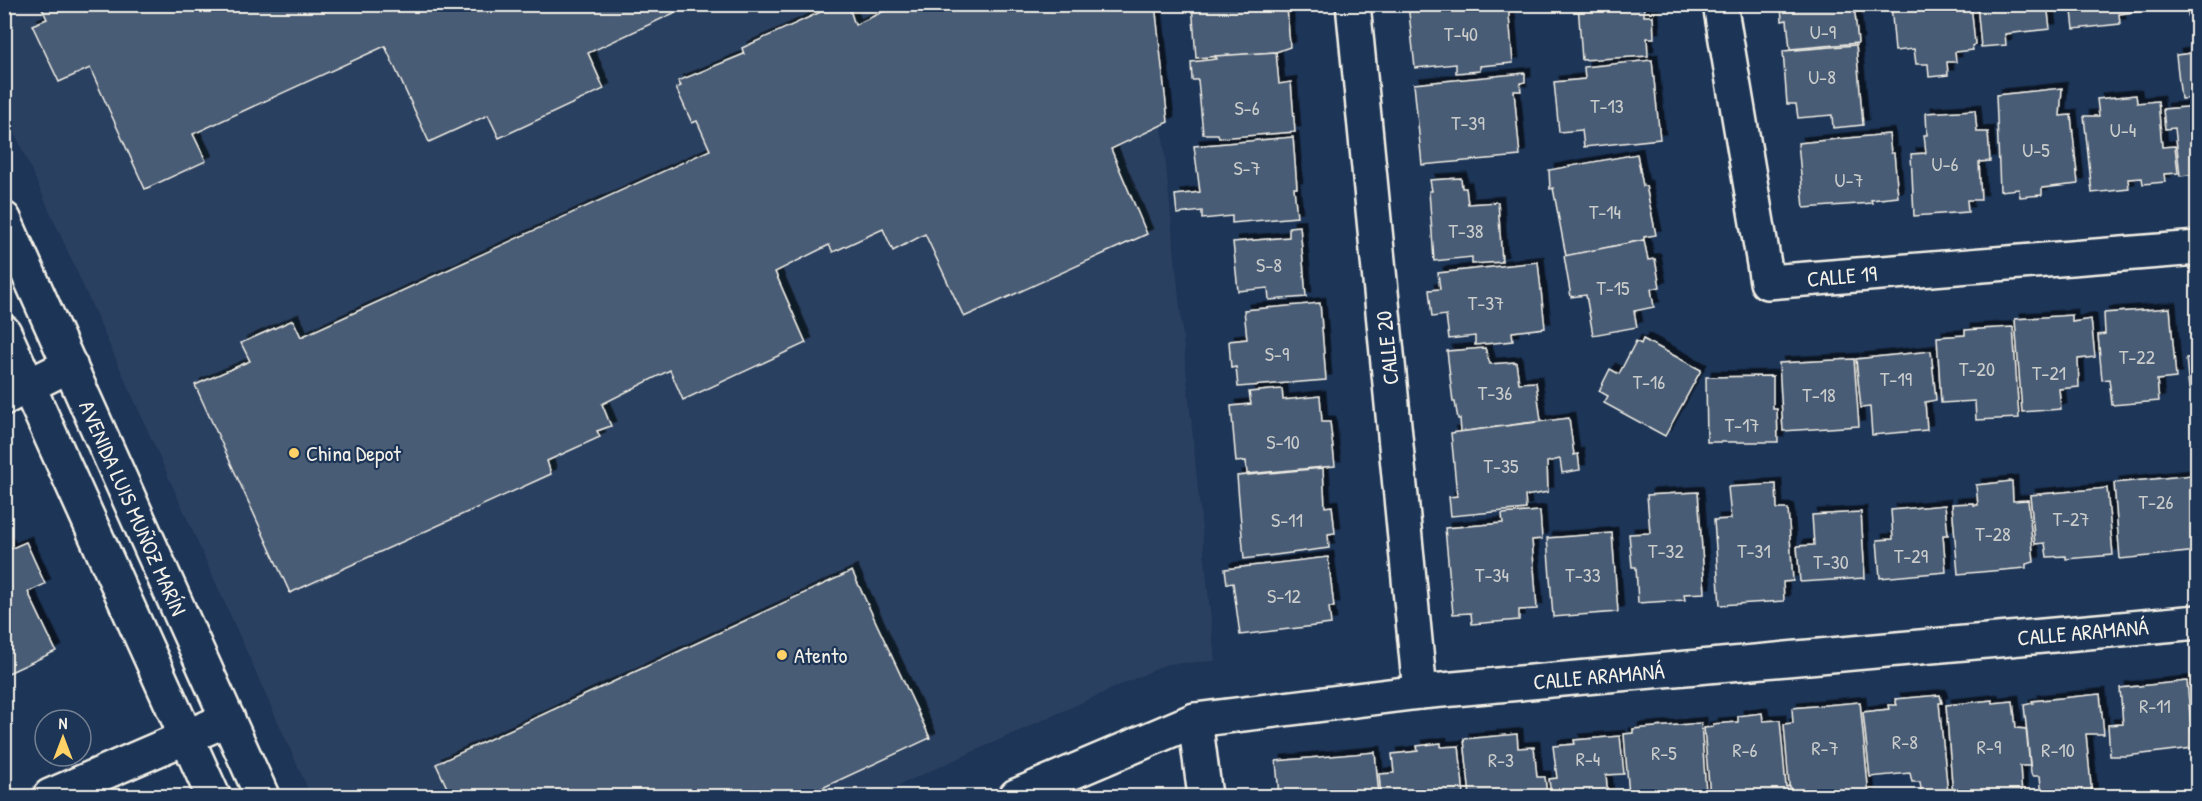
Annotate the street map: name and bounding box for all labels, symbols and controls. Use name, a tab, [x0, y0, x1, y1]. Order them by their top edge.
house number: U-9	[1810, 18, 1836, 45]
house number: T-40	[1444, 20, 1478, 47]
house number: U-8	[1808, 63, 1836, 90]
house number: T-13	[1590, 92, 1624, 119]
house number: S-6	[1234, 94, 1260, 121]
house number: T-39	[1451, 109, 1485, 136]
house number: U-4	[2110, 116, 2136, 143]
house number: U-5	[2022, 136, 2050, 163]
house number: U-6	[1931, 150, 1959, 177]
house number: S-7	[1233, 154, 1261, 181]
house number: U-7	[1835, 166, 1864, 193]
house number: T-14	[1589, 198, 1621, 225]
house number: T-38	[1448, 217, 1484, 244]
house number: S-8	[1256, 251, 1282, 278]
street label: CALLE 19	[1806, 258, 1878, 294]
house number: T-15	[1596, 274, 1630, 301]
house number: T-37	[1468, 289, 1504, 316]
street label: CALLE 20	[1368, 309, 1406, 386]
house number: S-9	[1265, 340, 1289, 367]
house number: T-22	[2119, 343, 2156, 370]
house number: T-20	[1959, 355, 1995, 382]
house number: T-21	[2032, 359, 2066, 386]
house number: T-19	[1880, 365, 1912, 392]
house number: T-16	[1633, 368, 1665, 395]
house number: T-36	[1478, 379, 1512, 406]
house number: T-18	[1802, 381, 1836, 408]
street label: AVENIDA LUIS MUÑOZ MARÍN	[72, 396, 194, 620]
house number: T-17	[1725, 411, 1759, 438]
house number: S-10	[1266, 428, 1300, 455]
place label: China Depot	[306, 438, 401, 468]
marker: China Depot	[287, 446, 301, 460]
house number: T-35	[1484, 452, 1519, 479]
house number: T-26	[2139, 488, 2173, 515]
house number: T-27	[2053, 505, 2089, 532]
house number: S-11	[1271, 506, 1303, 533]
house number: T-28	[1975, 520, 2011, 547]
house number: T-32	[1648, 537, 1685, 564]
house number: T-31	[1737, 537, 1771, 564]
house number: T-29	[1894, 542, 1928, 569]
house number: T-30	[1813, 548, 1849, 575]
house number: T-34	[1475, 561, 1509, 588]
house number: T-33	[1565, 561, 1601, 588]
house number: S-12	[1267, 582, 1302, 609]
street label: CALLE ARAMANÁ	[2016, 611, 2150, 653]
place label: Atento	[794, 640, 848, 670]
marker: Atento	[775, 648, 789, 662]
street label: CALLE ARAMANÁ	[1532, 655, 1666, 697]
house number: R-11	[2139, 692, 2171, 719]
north arrow	[33, 708, 93, 768]
text: N	[59, 712, 68, 734]
house number: R-8	[1892, 728, 1918, 755]
house number: R-9	[1977, 733, 2001, 760]
house number: R-7	[1811, 734, 1839, 761]
house number: R-6	[1732, 736, 1758, 763]
house number: R-10	[2041, 736, 2075, 763]
house number: R-5	[1651, 739, 1677, 766]
house number: R-4	[1576, 745, 1600, 772]
house number: R-3	[1488, 746, 1514, 773]

